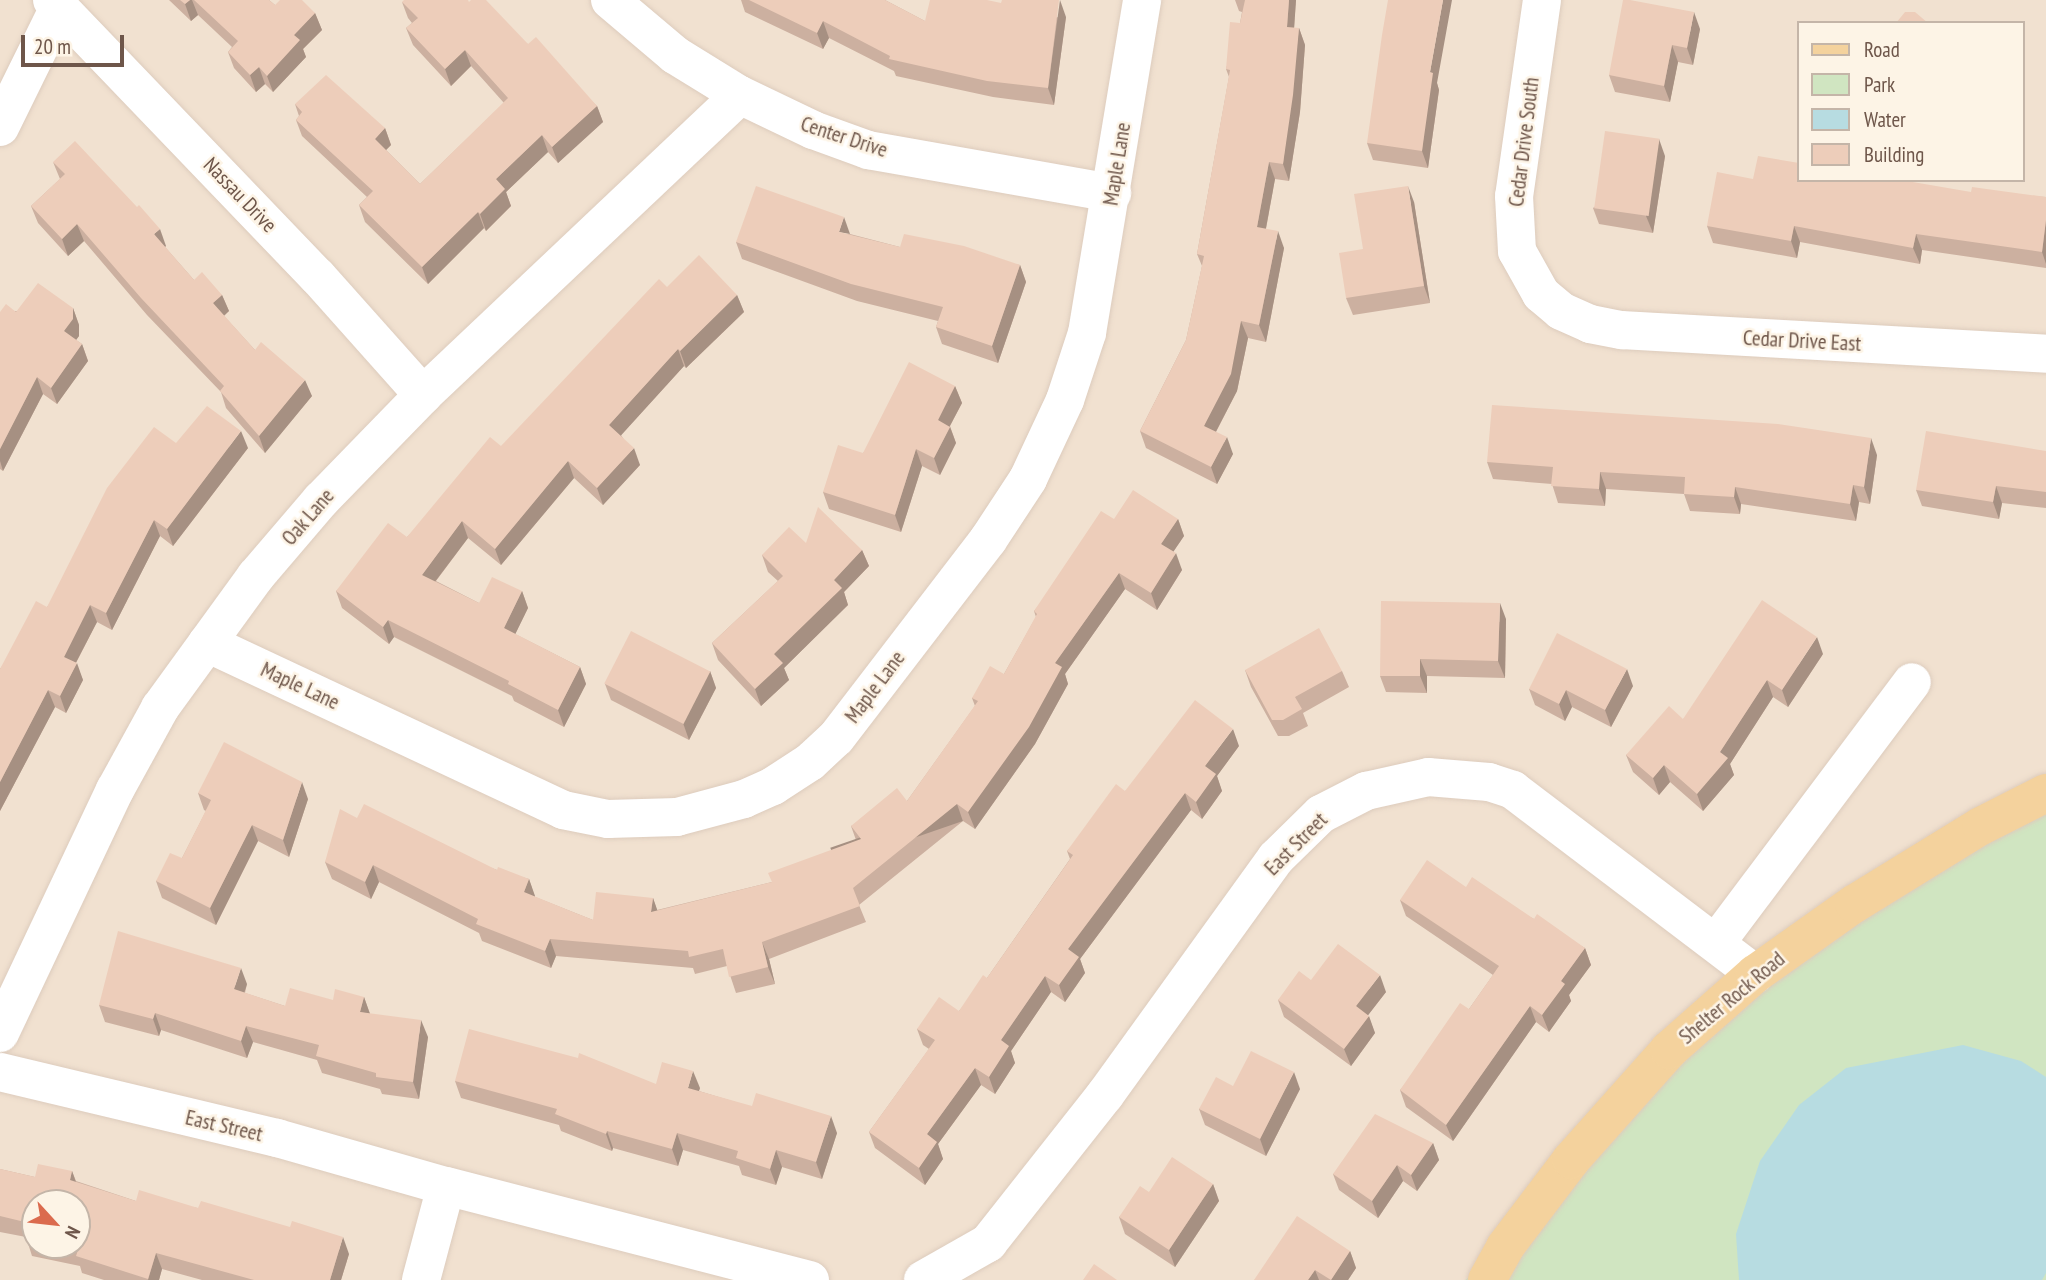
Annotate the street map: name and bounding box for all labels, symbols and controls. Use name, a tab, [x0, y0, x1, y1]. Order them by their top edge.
scale bar	[24, 21, 128, 65]
legend	[1798, 21, 2025, 182]
text: 20 m	[34, 33, 71, 60]
text: Road	[1864, 36, 1900, 63]
text: Park	[1864, 71, 1895, 98]
street label: Cedar Drive South	[1504, 76, 1544, 208]
text: Water	[1864, 106, 1906, 133]
street label: Center Drive	[798, 111, 890, 163]
street label: Maple Lane	[1098, 121, 1136, 207]
text: Building	[1864, 141, 1924, 168]
street label: Nassau Drive	[198, 152, 282, 238]
street label: Cedar Drive East	[1742, 325, 1862, 357]
street label: Oak Lane	[276, 483, 340, 551]
street label: Maple Lane	[840, 646, 910, 728]
street label: Maple Lane	[257, 657, 343, 715]
street label: East Street	[1259, 807, 1333, 881]
street label: Shelter Rock Road	[1674, 946, 1790, 1050]
street label: East Street	[183, 1105, 265, 1147]
north arrow	[21, 1189, 91, 1259]
text: N	[60, 1223, 86, 1243]

